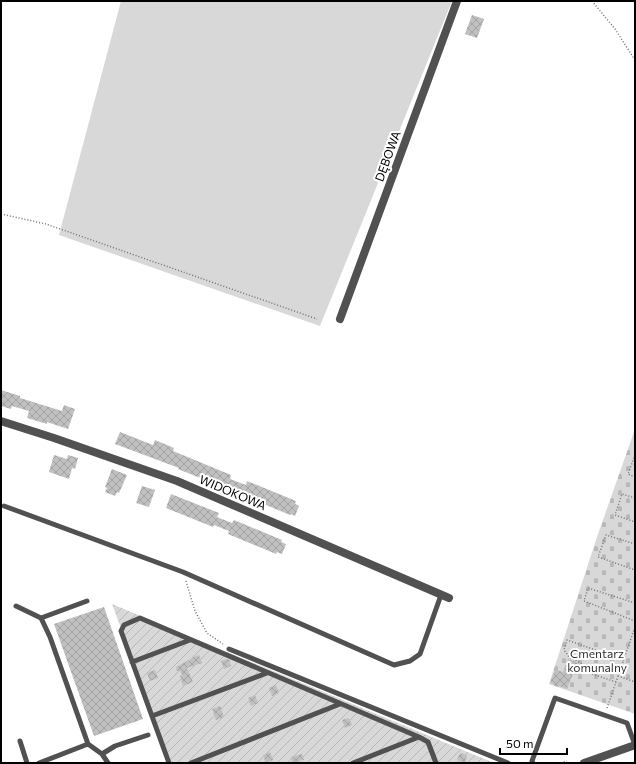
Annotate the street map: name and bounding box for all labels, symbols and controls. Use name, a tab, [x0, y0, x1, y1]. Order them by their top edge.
street label: DĘBOWA	[371, 129, 403, 183]
street label: WIDOKOWA	[198, 472, 268, 512]
park label: Cmentarz komunalny	[567, 646, 627, 674]
scale bar	[500, 730, 567, 756]
text: 50 m	[506, 736, 534, 750]

